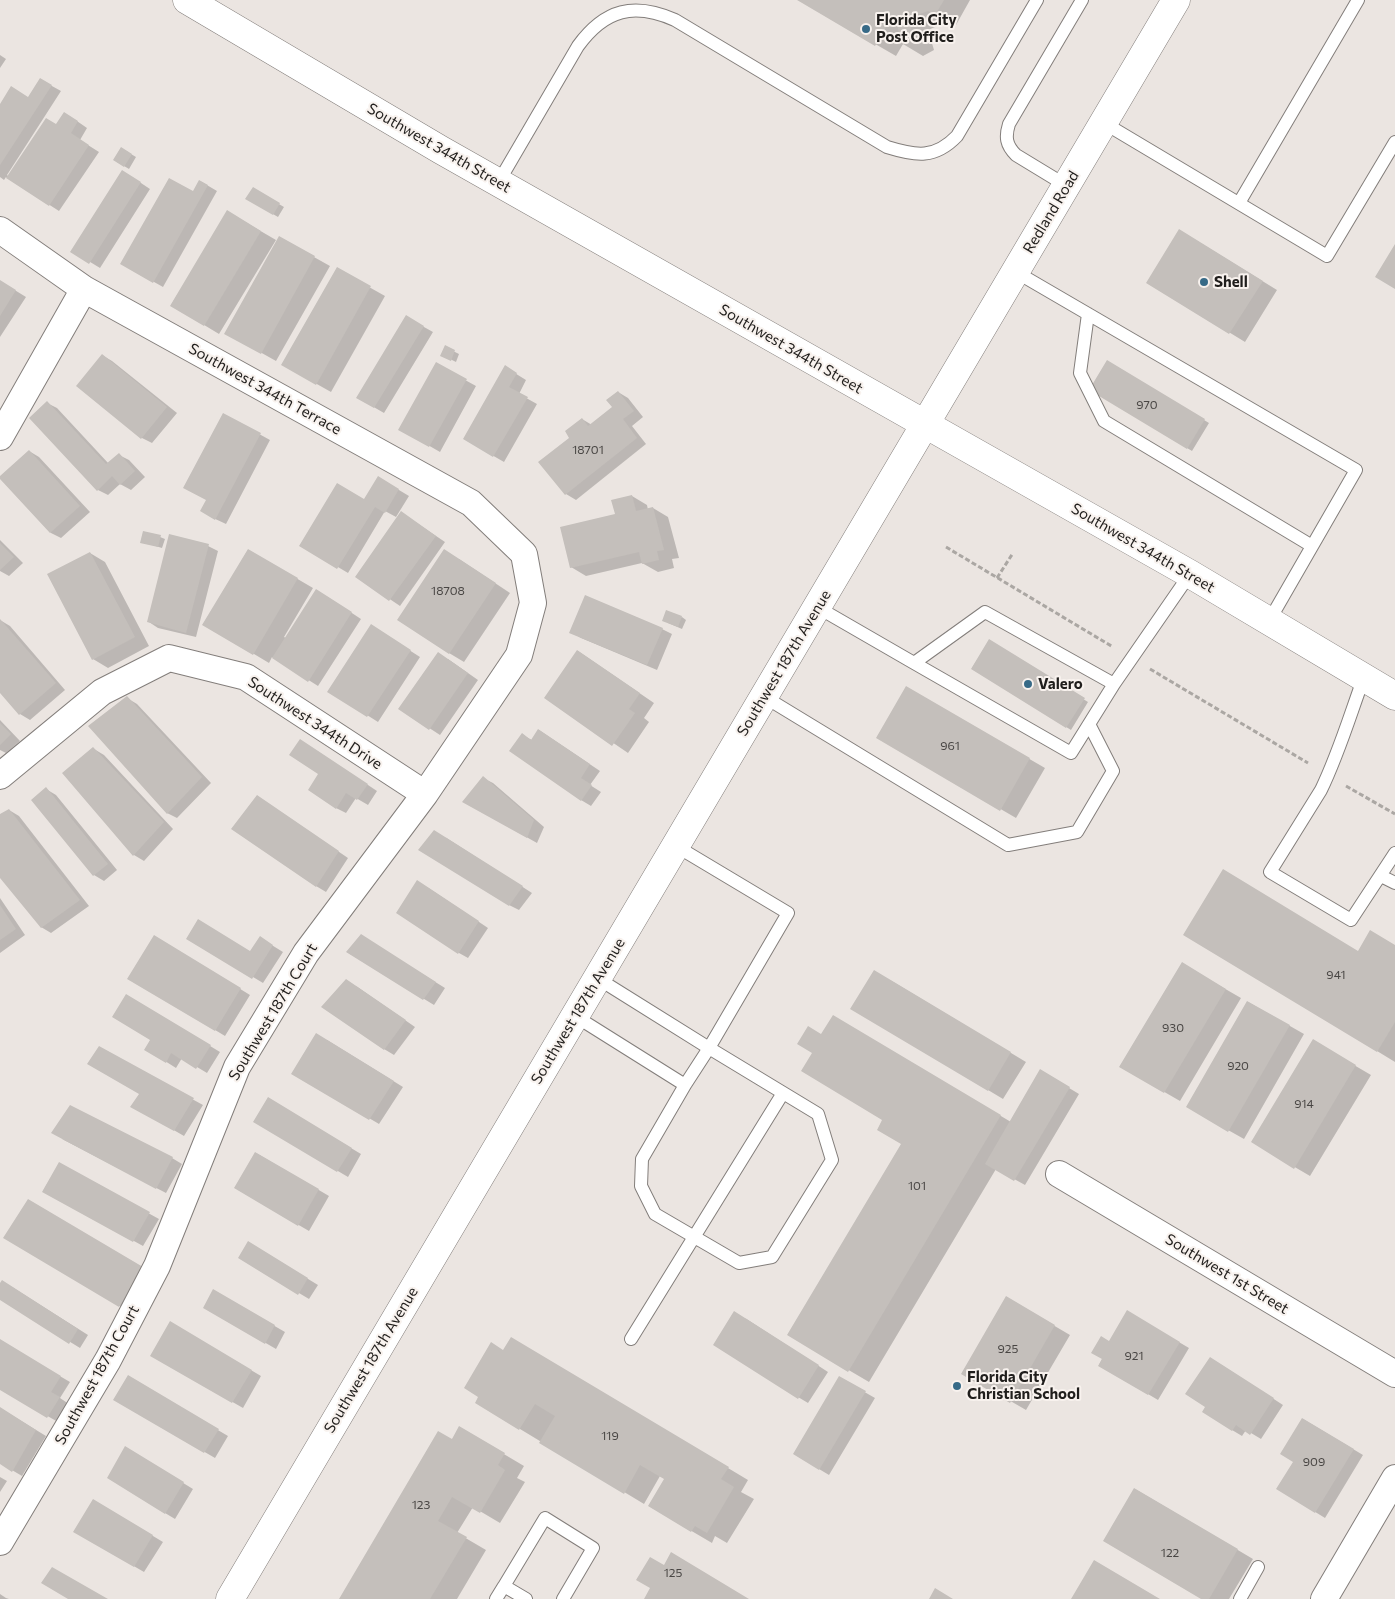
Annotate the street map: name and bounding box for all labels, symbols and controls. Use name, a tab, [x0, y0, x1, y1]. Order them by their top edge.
place label: Florida City Post Office	[876, 11, 957, 46]
marker: Florida City Post Office	[860, 23, 872, 35]
street label: Southwest 344th Street	[364, 100, 514, 196]
street label: Redland Road	[1019, 168, 1083, 256]
place label: Shell	[1214, 273, 1248, 291]
marker: Shell	[1198, 276, 1210, 288]
street label: Southwest 344th Street	[716, 301, 866, 397]
street label: Southwest 344th Terrace	[186, 340, 344, 438]
house number: 970	[1136, 398, 1158, 412]
house number: 18701	[572, 443, 604, 457]
street label: Southwest 344th Street	[1068, 500, 1218, 596]
house number: 18708	[431, 584, 465, 598]
street label: Southwest 187th Avenue	[733, 587, 835, 739]
street label: Southwest 344th Drive	[244, 673, 386, 773]
place label: Valero	[1038, 675, 1083, 693]
marker: Valero	[1022, 678, 1034, 690]
house number: 961	[940, 739, 960, 753]
street label: Southwest 187th Avenue	[527, 935, 629, 1087]
street label: Southwest 187th Court	[225, 940, 321, 1084]
house number: 941	[1326, 968, 1346, 982]
house number: 930	[1162, 1021, 1184, 1035]
house number: 920	[1227, 1059, 1249, 1073]
house number: 914	[1294, 1097, 1314, 1111]
house number: 101	[908, 1179, 926, 1193]
street label: Southwest 1st Street	[1162, 1230, 1292, 1318]
street label: Southwest 187th Avenue	[320, 1284, 422, 1436]
street label: Southwest 187th Court	[51, 1302, 143, 1448]
house number: 925	[998, 1342, 1018, 1356]
house number: 921	[1124, 1349, 1144, 1363]
place label: Florida City Christian School	[967, 1368, 1080, 1403]
marker: Florida City Christian School	[951, 1380, 963, 1392]
house number: 119	[601, 1429, 619, 1443]
house number: 909	[1303, 1455, 1325, 1469]
house number: 123	[412, 1498, 430, 1512]
house number: 122	[1161, 1546, 1179, 1560]
house number: 125	[664, 1566, 682, 1580]

